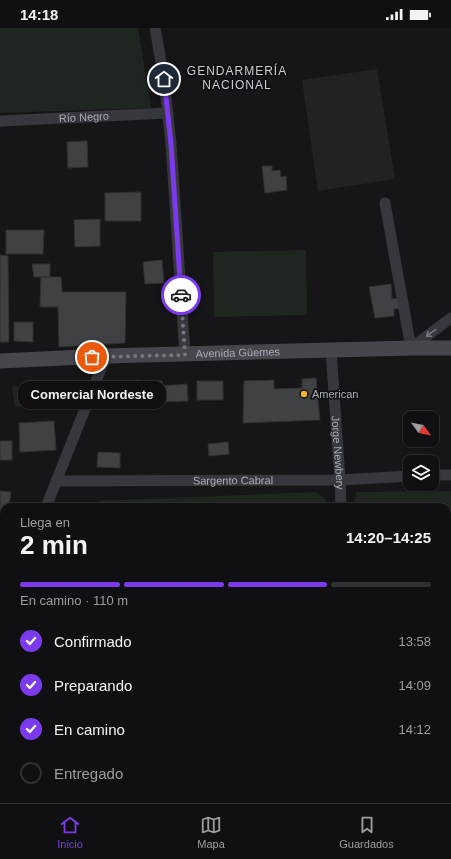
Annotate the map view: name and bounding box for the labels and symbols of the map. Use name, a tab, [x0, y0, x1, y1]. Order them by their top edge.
pin	[147, 62, 181, 96]
district label: GENDARMERÍA NACIONAL	[187, 63, 287, 92]
street label: Río Negro	[59, 110, 109, 124]
courier	[161, 275, 201, 315]
one-way arrow	[426, 329, 437, 337]
pin	[75, 340, 109, 374]
street label: Avenida Güemes	[196, 345, 281, 360]
callout: Comercial Nordeste	[18, 381, 166, 409]
place label: American	[312, 388, 358, 400]
marker: American	[299, 389, 309, 399]
north arrow	[403, 411, 439, 447]
street label: Jorge Newbery	[330, 415, 346, 490]
street label: Sargento Cabral	[193, 474, 273, 487]

